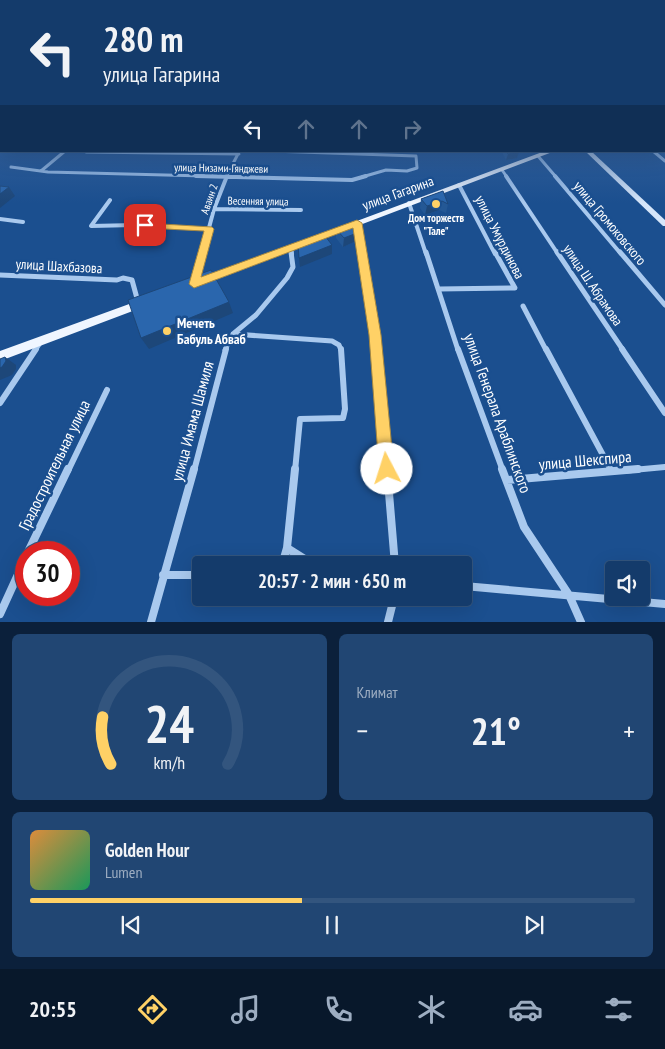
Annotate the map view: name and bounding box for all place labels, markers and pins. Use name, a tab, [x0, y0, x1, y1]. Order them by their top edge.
marker: Дом торжеств "Тале"	[430, 198, 442, 210]
pin	[124, 204, 166, 246]
place label: Дом торжеств "Тале"	[408, 211, 464, 238]
place label: Мечеть Бабуль Абваб	[177, 314, 246, 348]
marker: Мечеть Бабуль Абваб	[161, 325, 173, 337]

